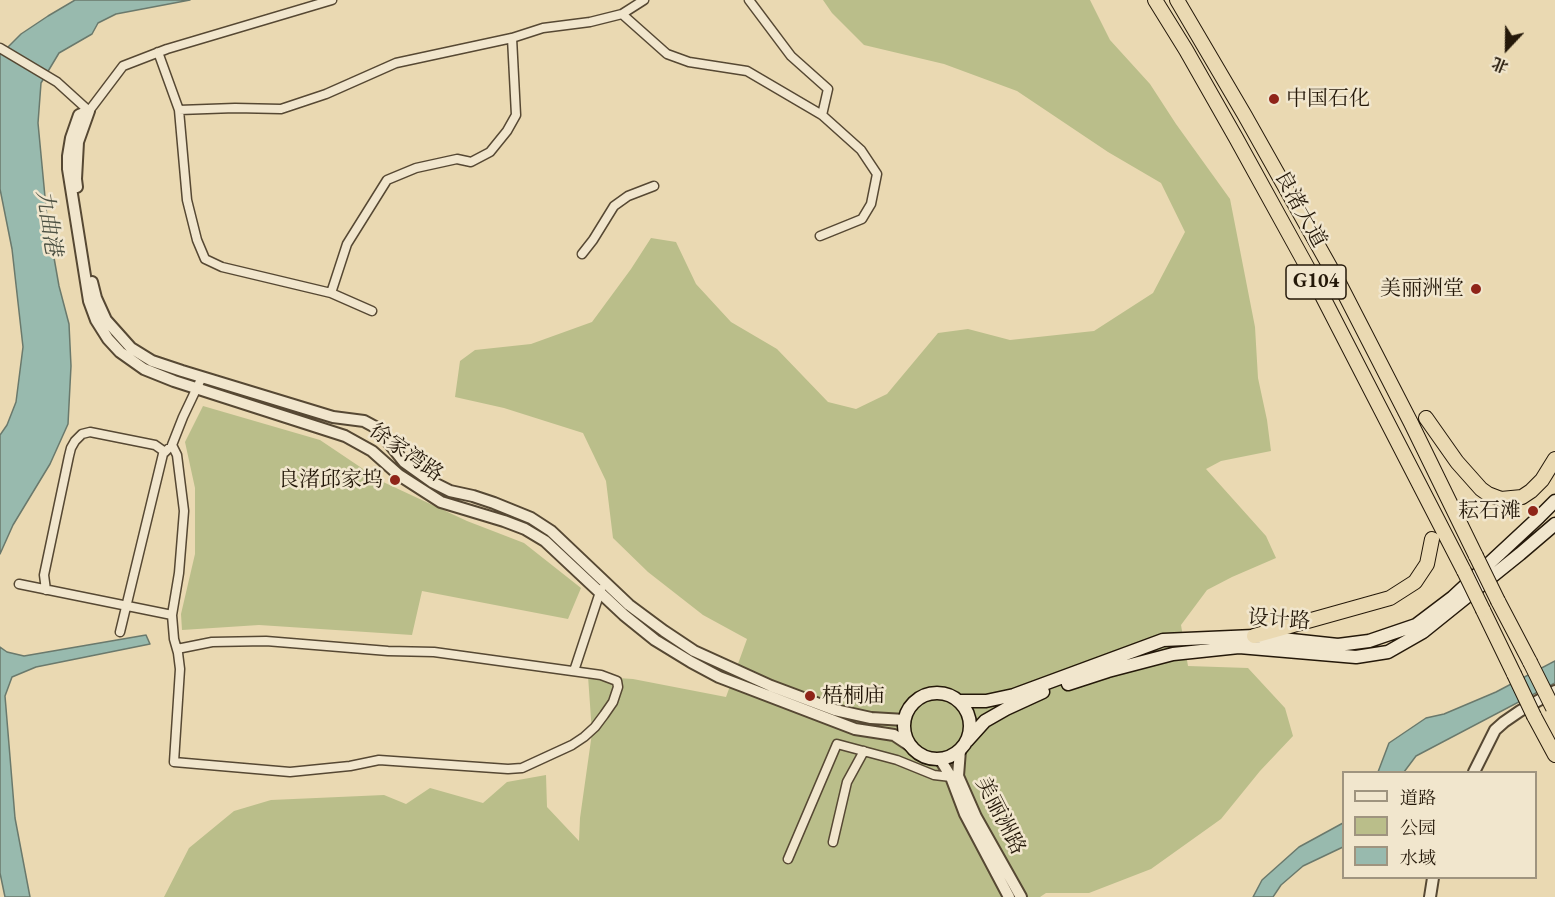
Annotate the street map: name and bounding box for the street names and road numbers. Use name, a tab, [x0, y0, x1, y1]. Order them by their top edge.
street label: 良渚大道	[1269, 166, 1331, 252]
road number: G104	[1286, 265, 1346, 299]
street label: 徐家湾路	[364, 419, 448, 487]
street label: 设计路	[1247, 605, 1311, 635]
street label: 美丽洲路	[970, 773, 1030, 859]

